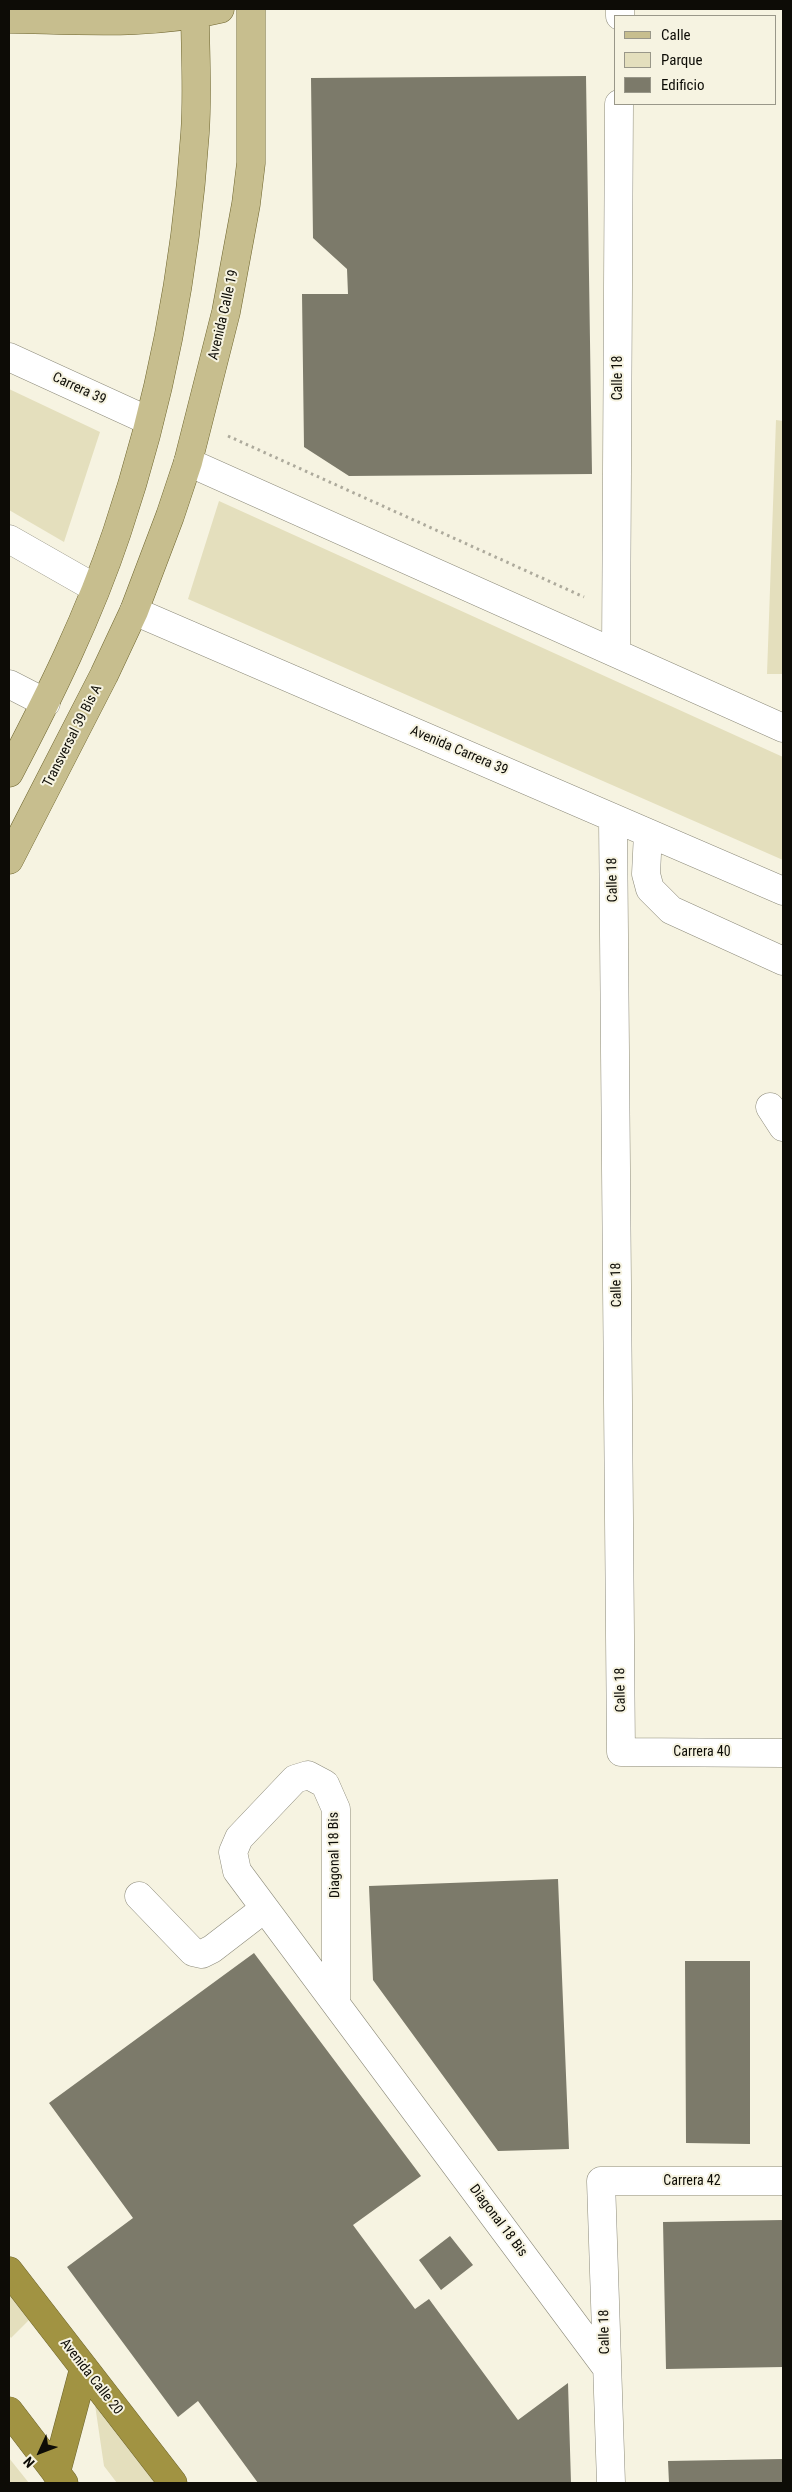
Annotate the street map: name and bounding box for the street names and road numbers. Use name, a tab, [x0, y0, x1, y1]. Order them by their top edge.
street label: Avenida Calle 19	[205, 268, 243, 362]
street label: Calle 18	[610, 356, 626, 400]
street label: Carrera 39	[49, 369, 109, 409]
street label: Transversal 39 Bis A	[40, 682, 106, 790]
street label: Avenida Carrera 39	[408, 723, 510, 779]
street label: Calle 18	[604, 858, 622, 902]
street label: Calle 18	[608, 1263, 626, 1307]
street label: Calle 18	[612, 1668, 630, 1712]
street label: Carrera 40	[673, 1744, 731, 1760]
street label: Diagonal 18 Bis	[326, 1812, 344, 1898]
street label: Carrera 42	[663, 2173, 721, 2189]
street label: Diagonal 18 Bis	[465, 2182, 531, 2260]
street label: Calle 18	[596, 2310, 614, 2354]
street label: Avenida Calle 20	[56, 2336, 126, 2418]

